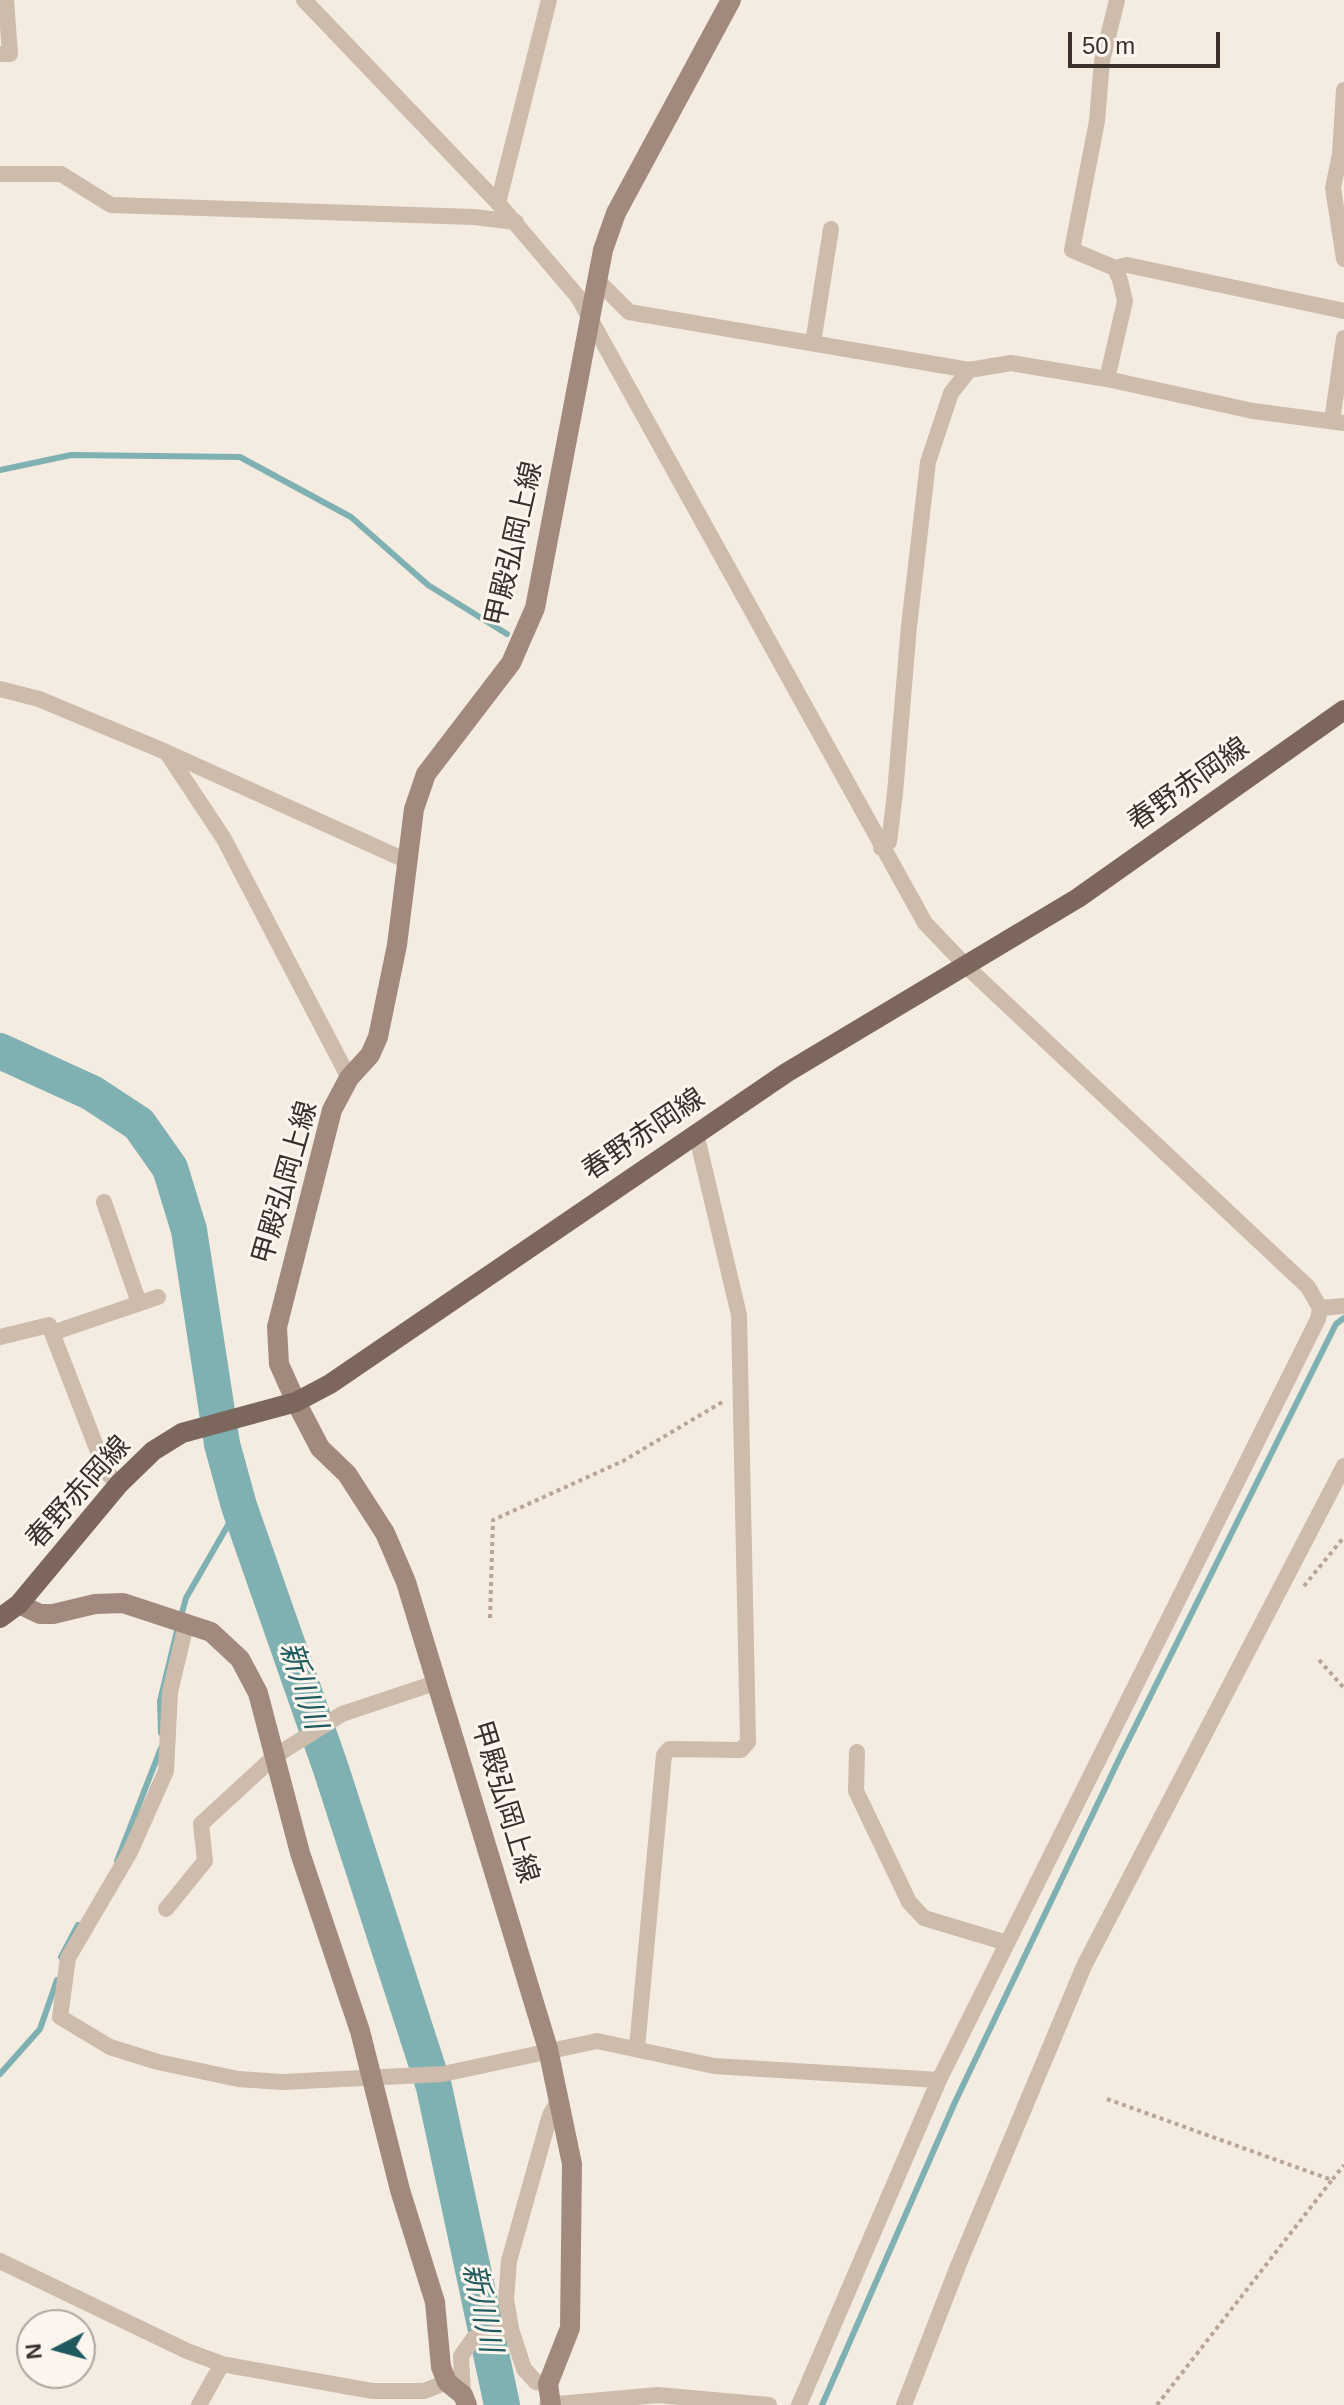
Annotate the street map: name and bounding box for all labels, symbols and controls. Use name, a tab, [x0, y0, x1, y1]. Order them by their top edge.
scale bar	[1072, 16, 1224, 66]
text: 50 m	[1082, 32, 1135, 59]
street label: 甲殿弘岡上線	[480, 458, 550, 630]
street label: 春野赤岡線	[1122, 731, 1256, 839]
street label: 春野赤岡線	[577, 1082, 711, 1188]
street label: 甲殿弘岡上線	[247, 1098, 325, 1268]
street label: 春野赤岡線	[20, 1430, 138, 1556]
water label: 新川川	[271, 1638, 333, 1734]
street label: 甲殿弘岡上線	[463, 1717, 545, 1887]
water label: 新川川	[454, 2260, 508, 2356]
north arrow	[16, 2309, 96, 2389]
text: N	[20, 2342, 47, 2361]

